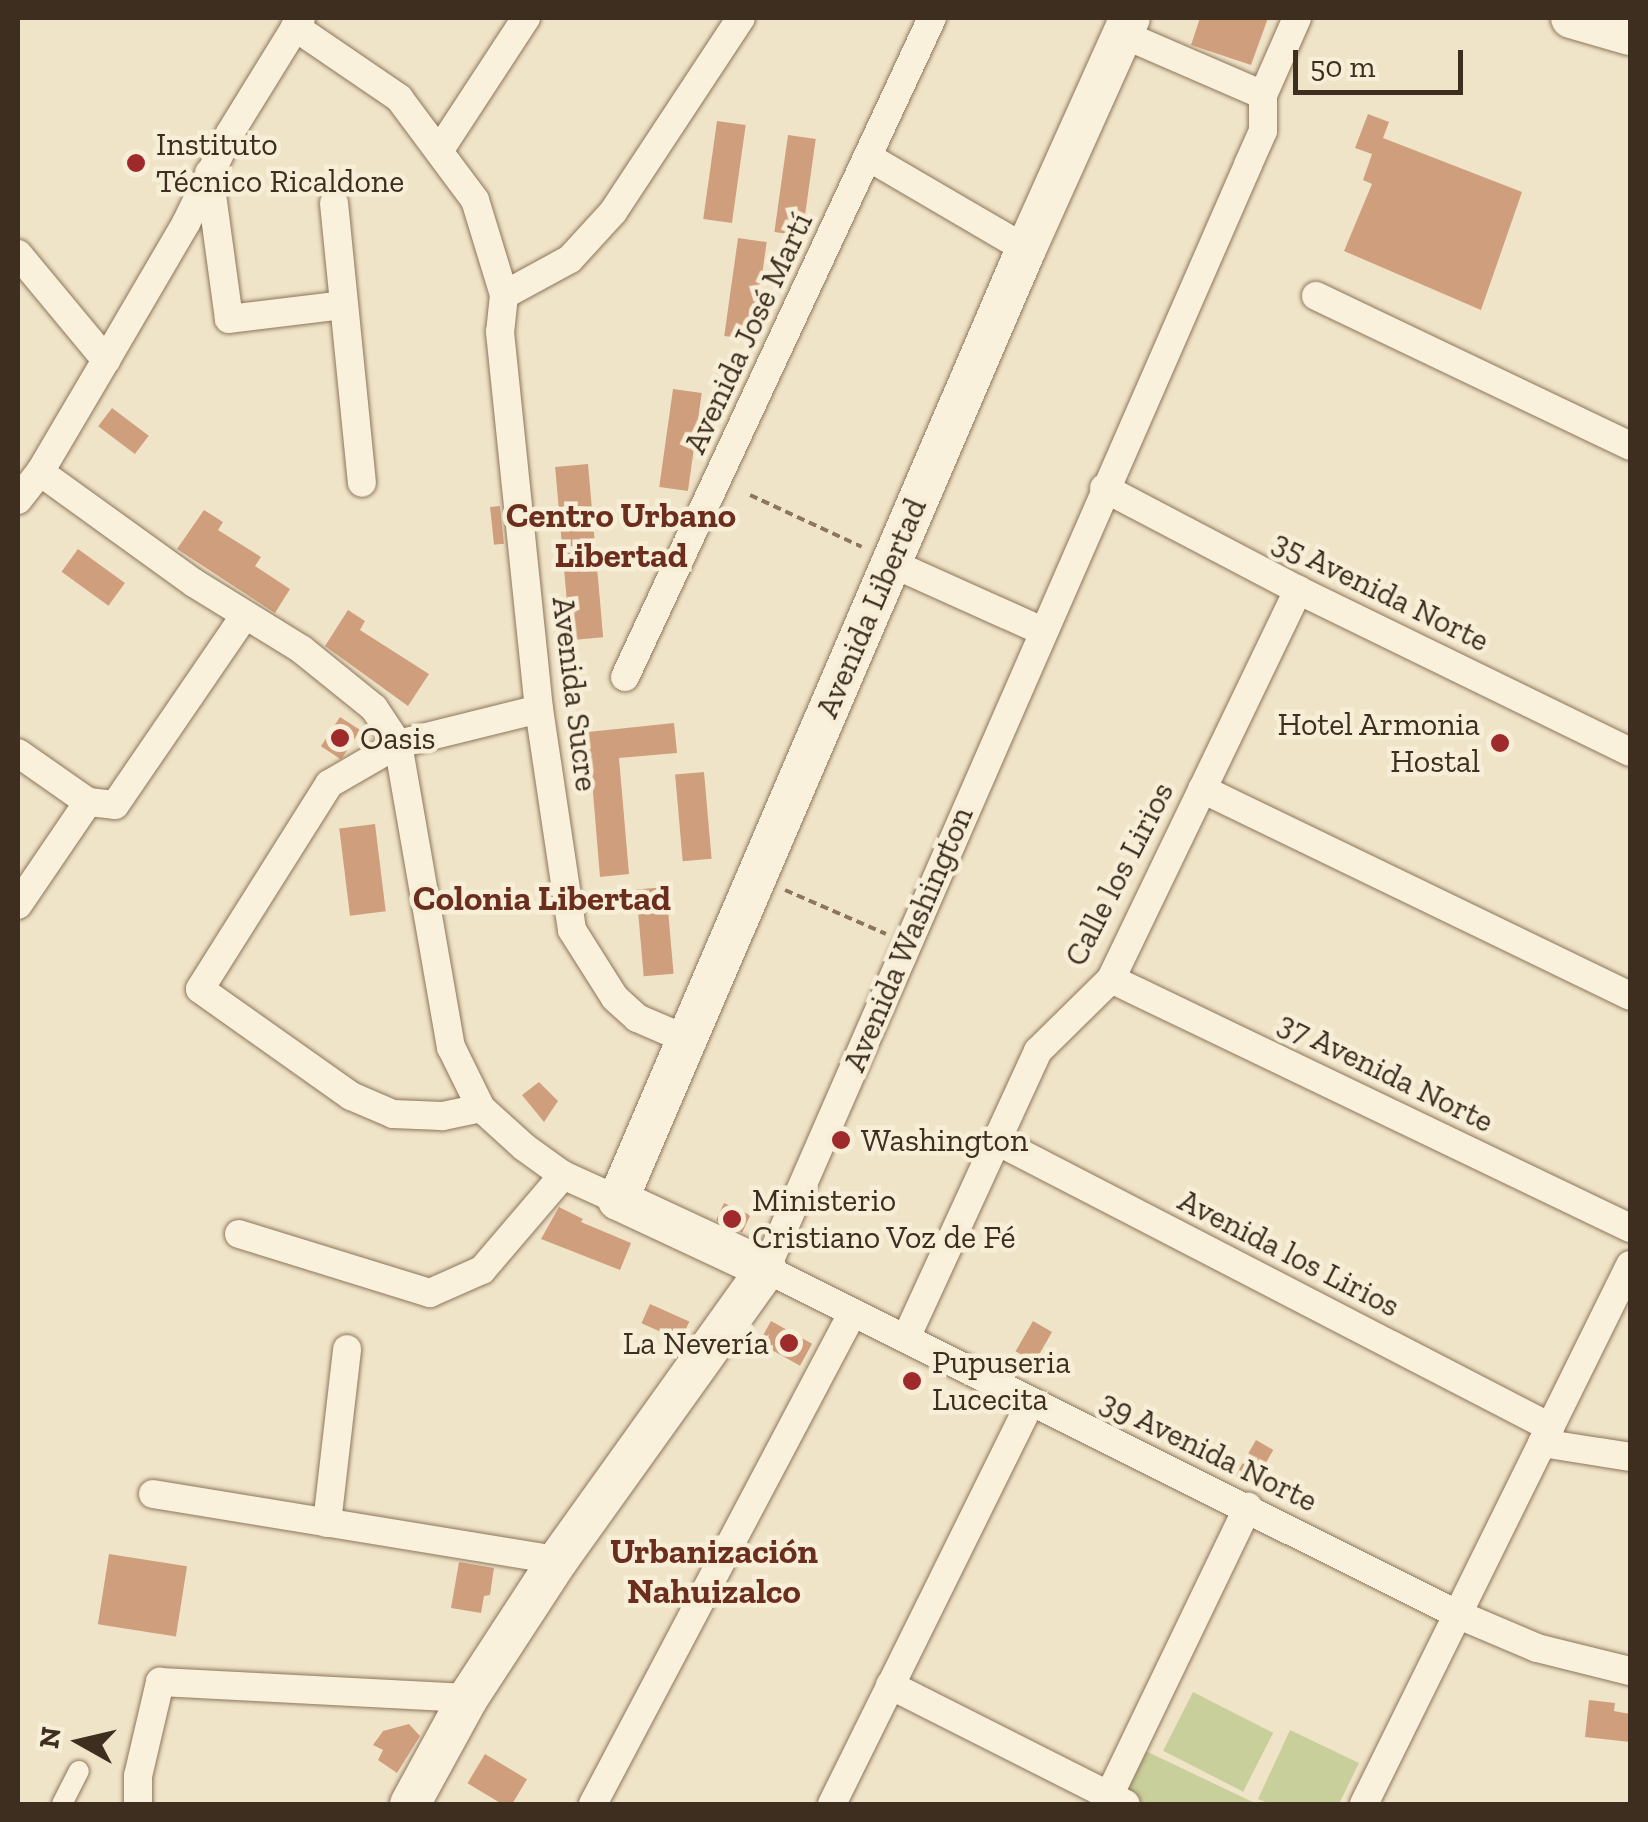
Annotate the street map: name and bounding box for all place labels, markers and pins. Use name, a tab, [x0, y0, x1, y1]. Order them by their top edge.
place label: Instituto Técnico Ricaldone	[156, 126, 404, 201]
marker: Instituto Técnico Ricaldone	[125, 152, 147, 174]
place label: Hotel Armonia Hostal	[1277, 706, 1480, 781]
place label: Oasis	[360, 719, 436, 757]
marker: Oasis	[329, 727, 351, 749]
marker: Hotel Armonia Hostal	[1489, 732, 1511, 754]
place label: Washington	[861, 1121, 1028, 1159]
marker: Washington	[830, 1129, 852, 1151]
place label: Ministerio Cristiano Voz de Fé	[752, 1182, 1017, 1257]
marker: Ministerio Cristiano Voz de Fé	[721, 1208, 743, 1230]
place label: La Nevería	[623, 1324, 769, 1362]
marker: La Nevería	[778, 1332, 800, 1354]
place label: Pupuseria Lucecita	[932, 1344, 1071, 1419]
marker: Pupuseria Lucecita	[901, 1370, 923, 1392]

